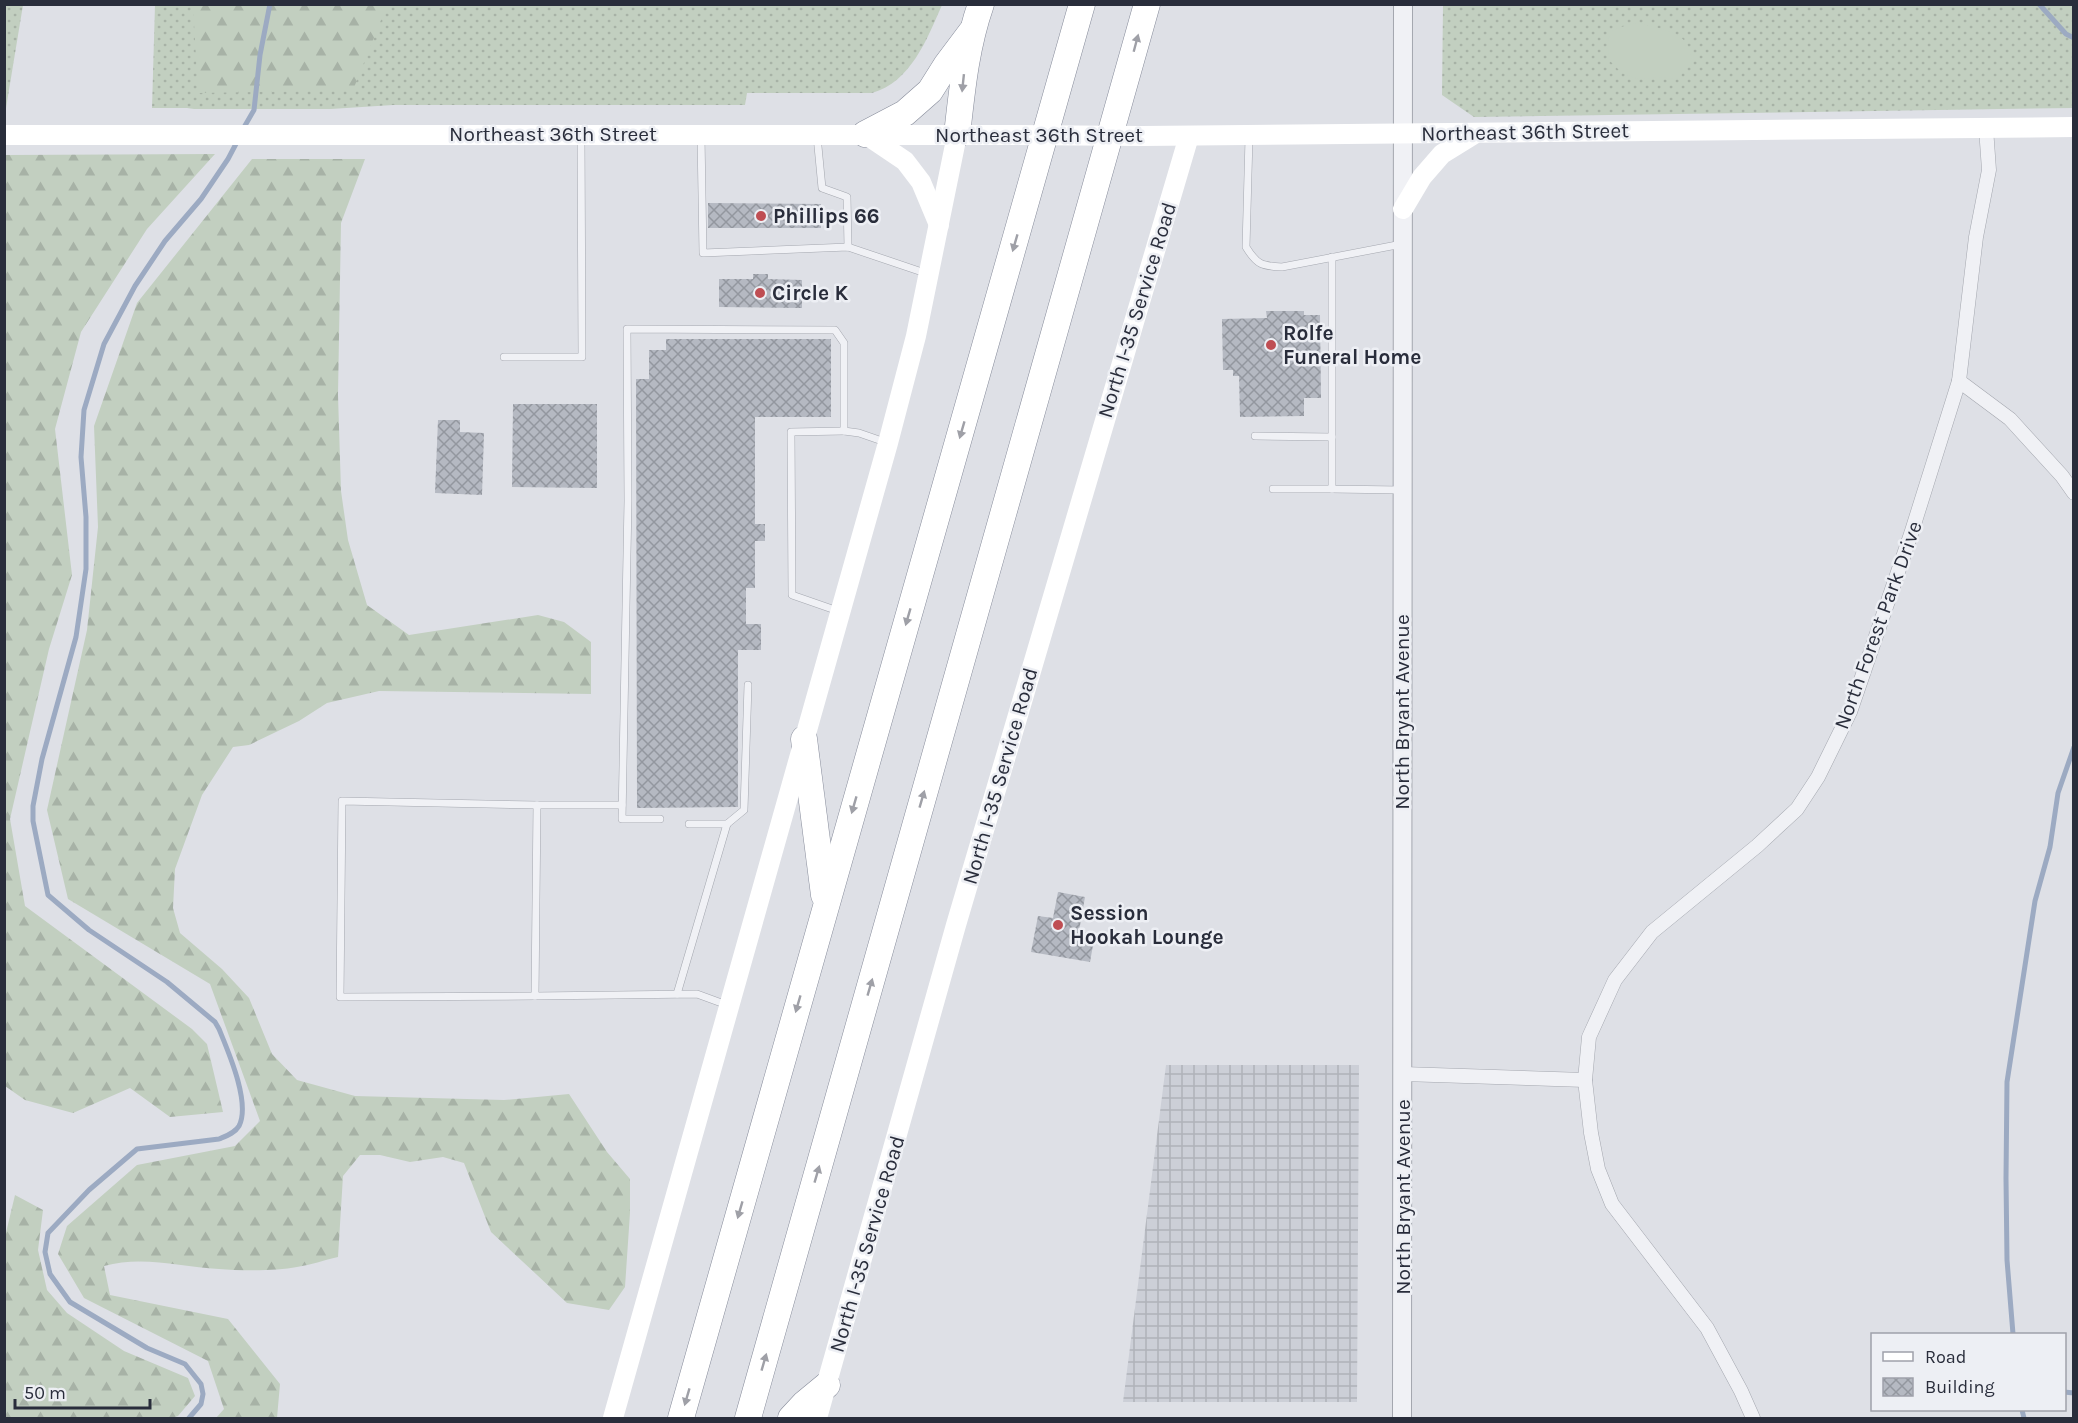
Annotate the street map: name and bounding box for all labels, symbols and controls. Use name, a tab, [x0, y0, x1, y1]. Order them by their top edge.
one-way arrow	[1132, 34, 1142, 52]
one-way arrow	[958, 74, 967, 93]
street label: Northeast 36th Street	[1421, 118, 1629, 146]
street label: Northeast 36th Street	[449, 122, 657, 146]
street label: Northeast 36th Street	[935, 123, 1143, 147]
street label: North I-35 Service Road	[1093, 199, 1181, 421]
place label: Phillips 66	[773, 204, 880, 228]
marker: Phillips 66	[754, 209, 768, 223]
one-way arrow	[1010, 233, 1020, 252]
place label: Circle K	[772, 281, 848, 305]
marker: Circle K	[753, 286, 767, 300]
place label: Rolfe Funeral Home	[1283, 321, 1421, 369]
marker: Rolfe Funeral Home	[1264, 338, 1278, 352]
one-way arrow	[957, 421, 966, 439]
street label: North Forest Park Drive	[1829, 518, 1927, 732]
one-way arrow	[903, 609, 912, 627]
street label: North Bryant Avenue	[1390, 614, 1414, 810]
street label: North I-35 Service Road	[958, 665, 1042, 887]
one-way arrow	[918, 790, 927, 808]
one-way arrow	[849, 796, 858, 814]
place label: Session Hookah Lounge	[1070, 901, 1224, 949]
marker: Session Hookah Lounge	[1051, 918, 1065, 932]
one-way arrow	[865, 978, 875, 996]
one-way arrow	[793, 995, 802, 1013]
street label: North Bryant Avenue	[1391, 1099, 1415, 1295]
street label: North I-35 Service Road	[825, 1133, 909, 1355]
one-way arrow	[813, 1165, 822, 1183]
one-way arrow	[735, 1201, 744, 1219]
legend	[1871, 1333, 2066, 1411]
text: Road	[1925, 1346, 1966, 1368]
one-way arrow	[760, 1353, 769, 1371]
scale bar	[15, 1372, 150, 1410]
text: Building	[1925, 1376, 1995, 1398]
text: 50 m	[24, 1382, 66, 1404]
one-way arrow	[682, 1389, 691, 1407]

